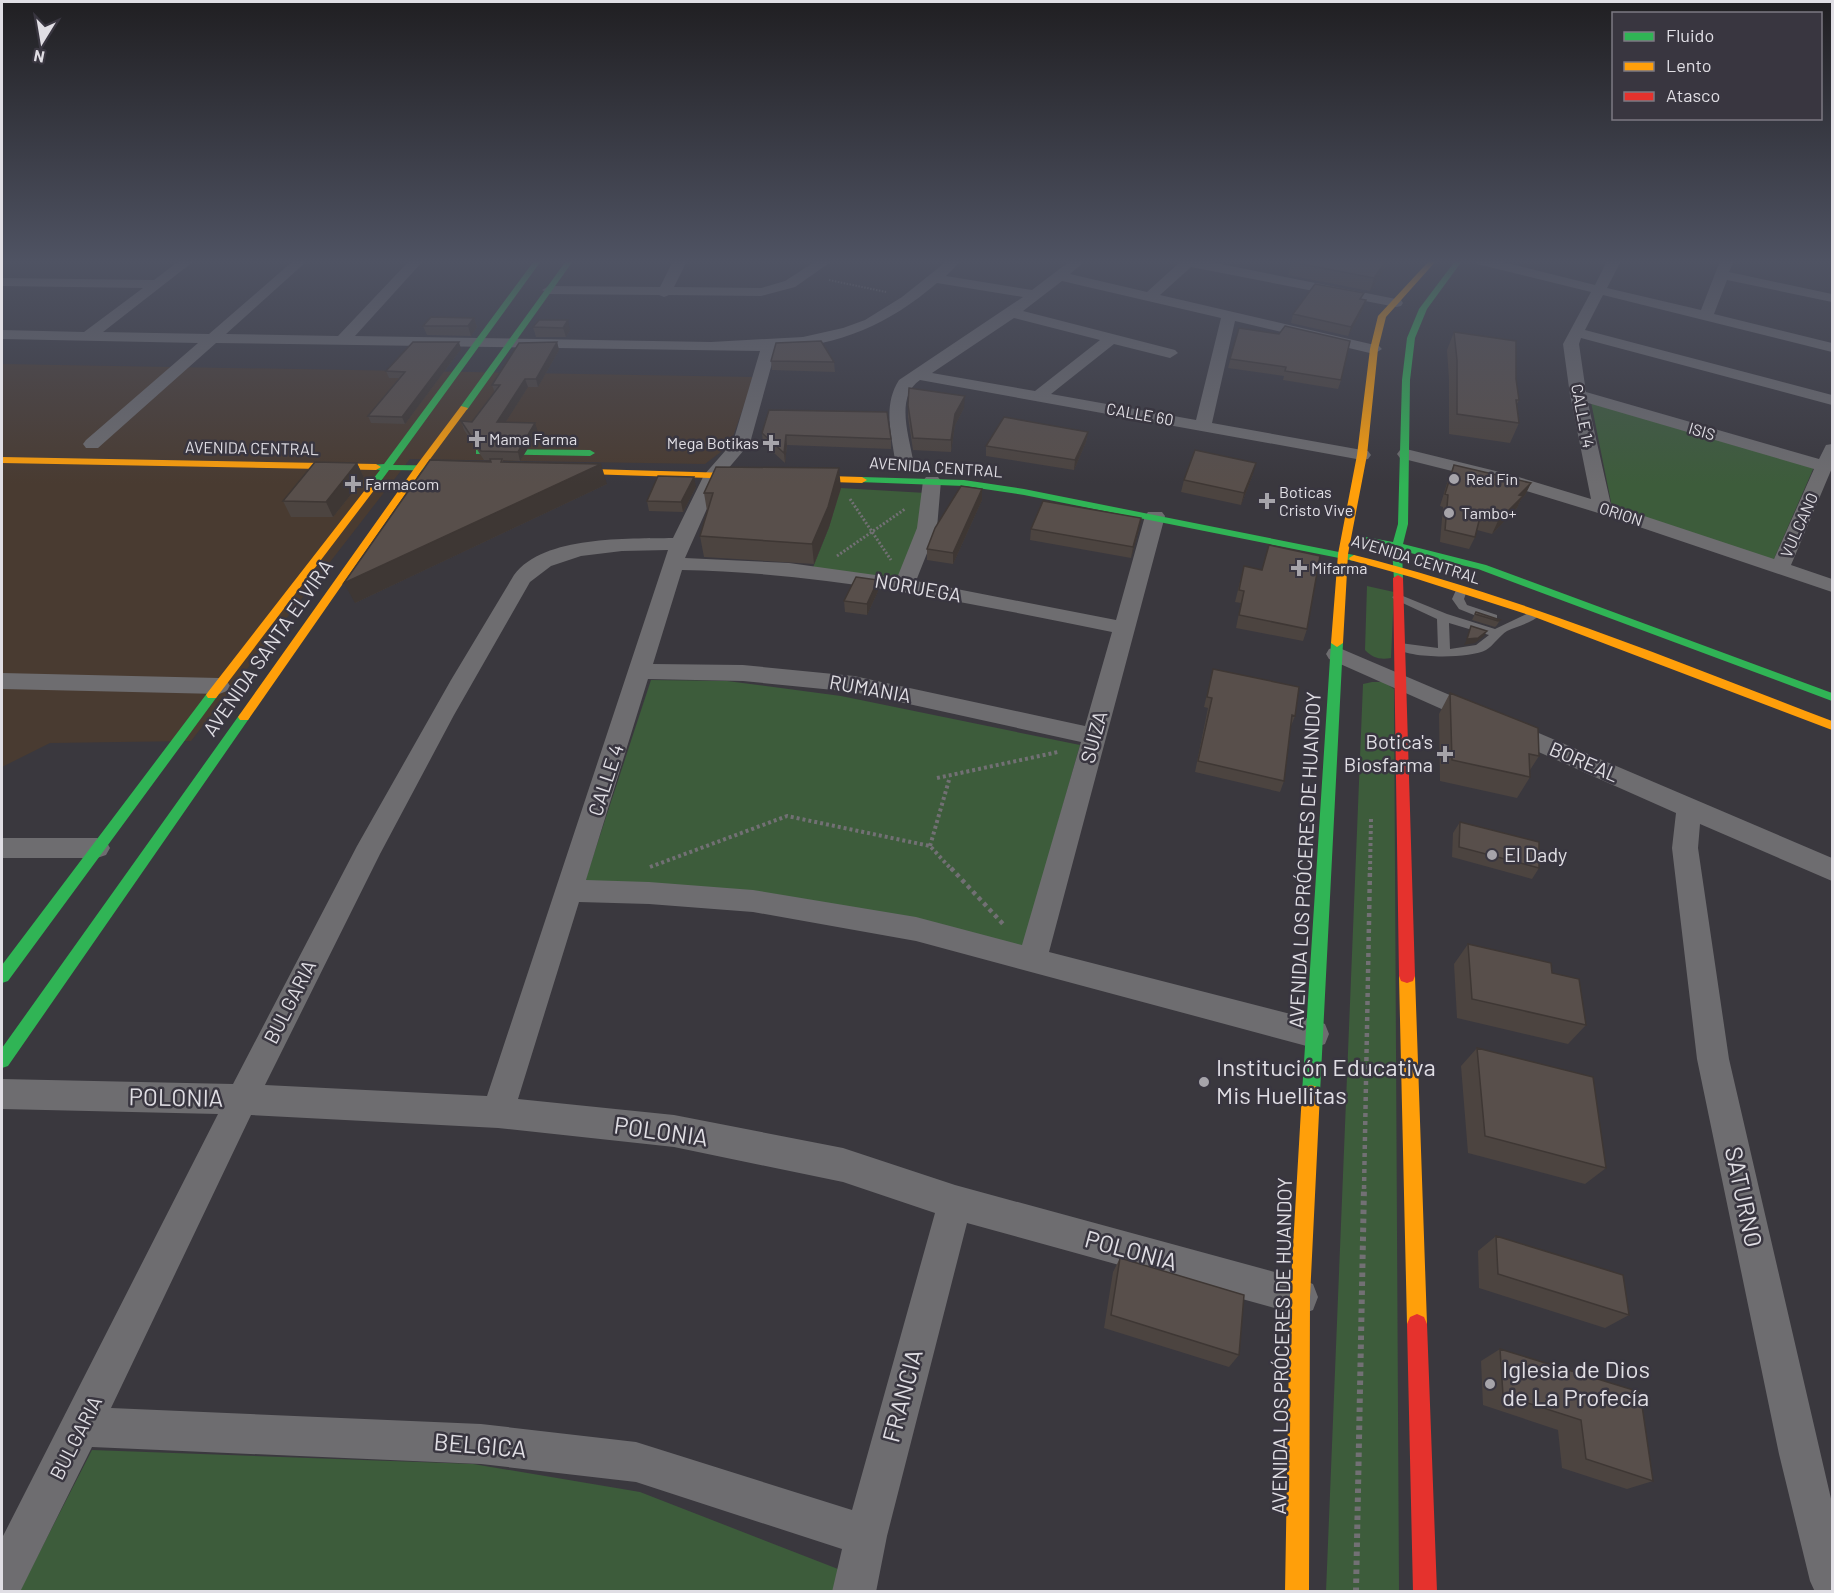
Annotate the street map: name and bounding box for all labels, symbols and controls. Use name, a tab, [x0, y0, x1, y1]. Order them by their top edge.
north arrow	[12, 12, 72, 72]
legend	[1612, 12, 1822, 120]
text: Fluido	[1666, 24, 1714, 46]
text: N	[32, 47, 46, 68]
text: Lento	[1666, 54, 1712, 76]
text: Atasco	[1666, 84, 1720, 106]
street label: CALLE 14	[1568, 382, 1599, 450]
street label: CALLE 60	[1105, 398, 1175, 429]
street label: ISIS	[1687, 418, 1718, 443]
place label: Mama Farma	[489, 429, 577, 448]
marker: Mama Farma	[470, 432, 484, 446]
place label: Mega Botikas	[667, 433, 759, 452]
marker: Mega Botikas	[764, 436, 778, 450]
street label: AVENIDA CENTRAL	[185, 437, 319, 458]
street label: AVENIDA CENTRAL	[869, 452, 1003, 481]
place label: Red Fin	[1466, 469, 1518, 488]
marker: Red Fin	[1447, 472, 1461, 486]
place label: Farmacom	[365, 474, 439, 493]
marker: Farmacom	[346, 477, 360, 491]
place label: Boticas Cristo Vive	[1279, 482, 1353, 519]
street label: VULCANO	[1776, 489, 1821, 560]
marker: Boticas Cristo Vive	[1260, 494, 1274, 508]
street label: ORION	[1597, 498, 1645, 529]
place label: Tambo+	[1461, 503, 1517, 522]
marker: Tambo+	[1442, 506, 1456, 520]
street label: AVENIDA CENTRAL	[1349, 530, 1483, 587]
street label: AVENIDA SANTA ELVIRA	[197, 554, 337, 740]
place label: Mifarma	[1311, 558, 1367, 577]
marker: Mifarma	[1292, 561, 1306, 575]
street label: NORUEGA	[873, 568, 963, 606]
street label: RUMANIA	[827, 669, 913, 707]
street label: AVENIDA LOS PRÓCERES DE HUANDOY	[1283, 691, 1325, 1029]
street label: SUIZA	[1075, 708, 1111, 765]
place label: Botica's Biosfarma	[1344, 729, 1433, 776]
street label: BOREAL	[1546, 736, 1623, 786]
street label: CALLE 4	[582, 741, 628, 819]
marker: Botica's Biosfarma	[1438, 747, 1452, 761]
place label: El Dady	[1504, 842, 1567, 866]
marker: El Dady	[1485, 848, 1499, 862]
street label: BULGARIA	[258, 956, 320, 1047]
place label: Institución Educativa Mis Huellitas	[1216, 1052, 1436, 1109]
marker: Institución Educativa Mis Huellitas	[1197, 1075, 1211, 1089]
street label: POLONIA	[128, 1081, 224, 1112]
street label: POLONIA	[612, 1110, 710, 1151]
street label: SATURNO	[1720, 1144, 1769, 1250]
street label: AVENIDA LOS PRÓCERES DE HUANDOY	[1266, 1177, 1296, 1515]
street label: POLONIA	[1082, 1223, 1181, 1276]
street label: FRANCIA	[875, 1346, 928, 1445]
place label: Iglesia de Dios de La Profecía	[1502, 1354, 1650, 1411]
marker: Iglesia de Dios de La Profecía	[1483, 1377, 1497, 1391]
street label: BULGARIA	[44, 1392, 106, 1483]
street label: BELGICA	[432, 1426, 528, 1463]

